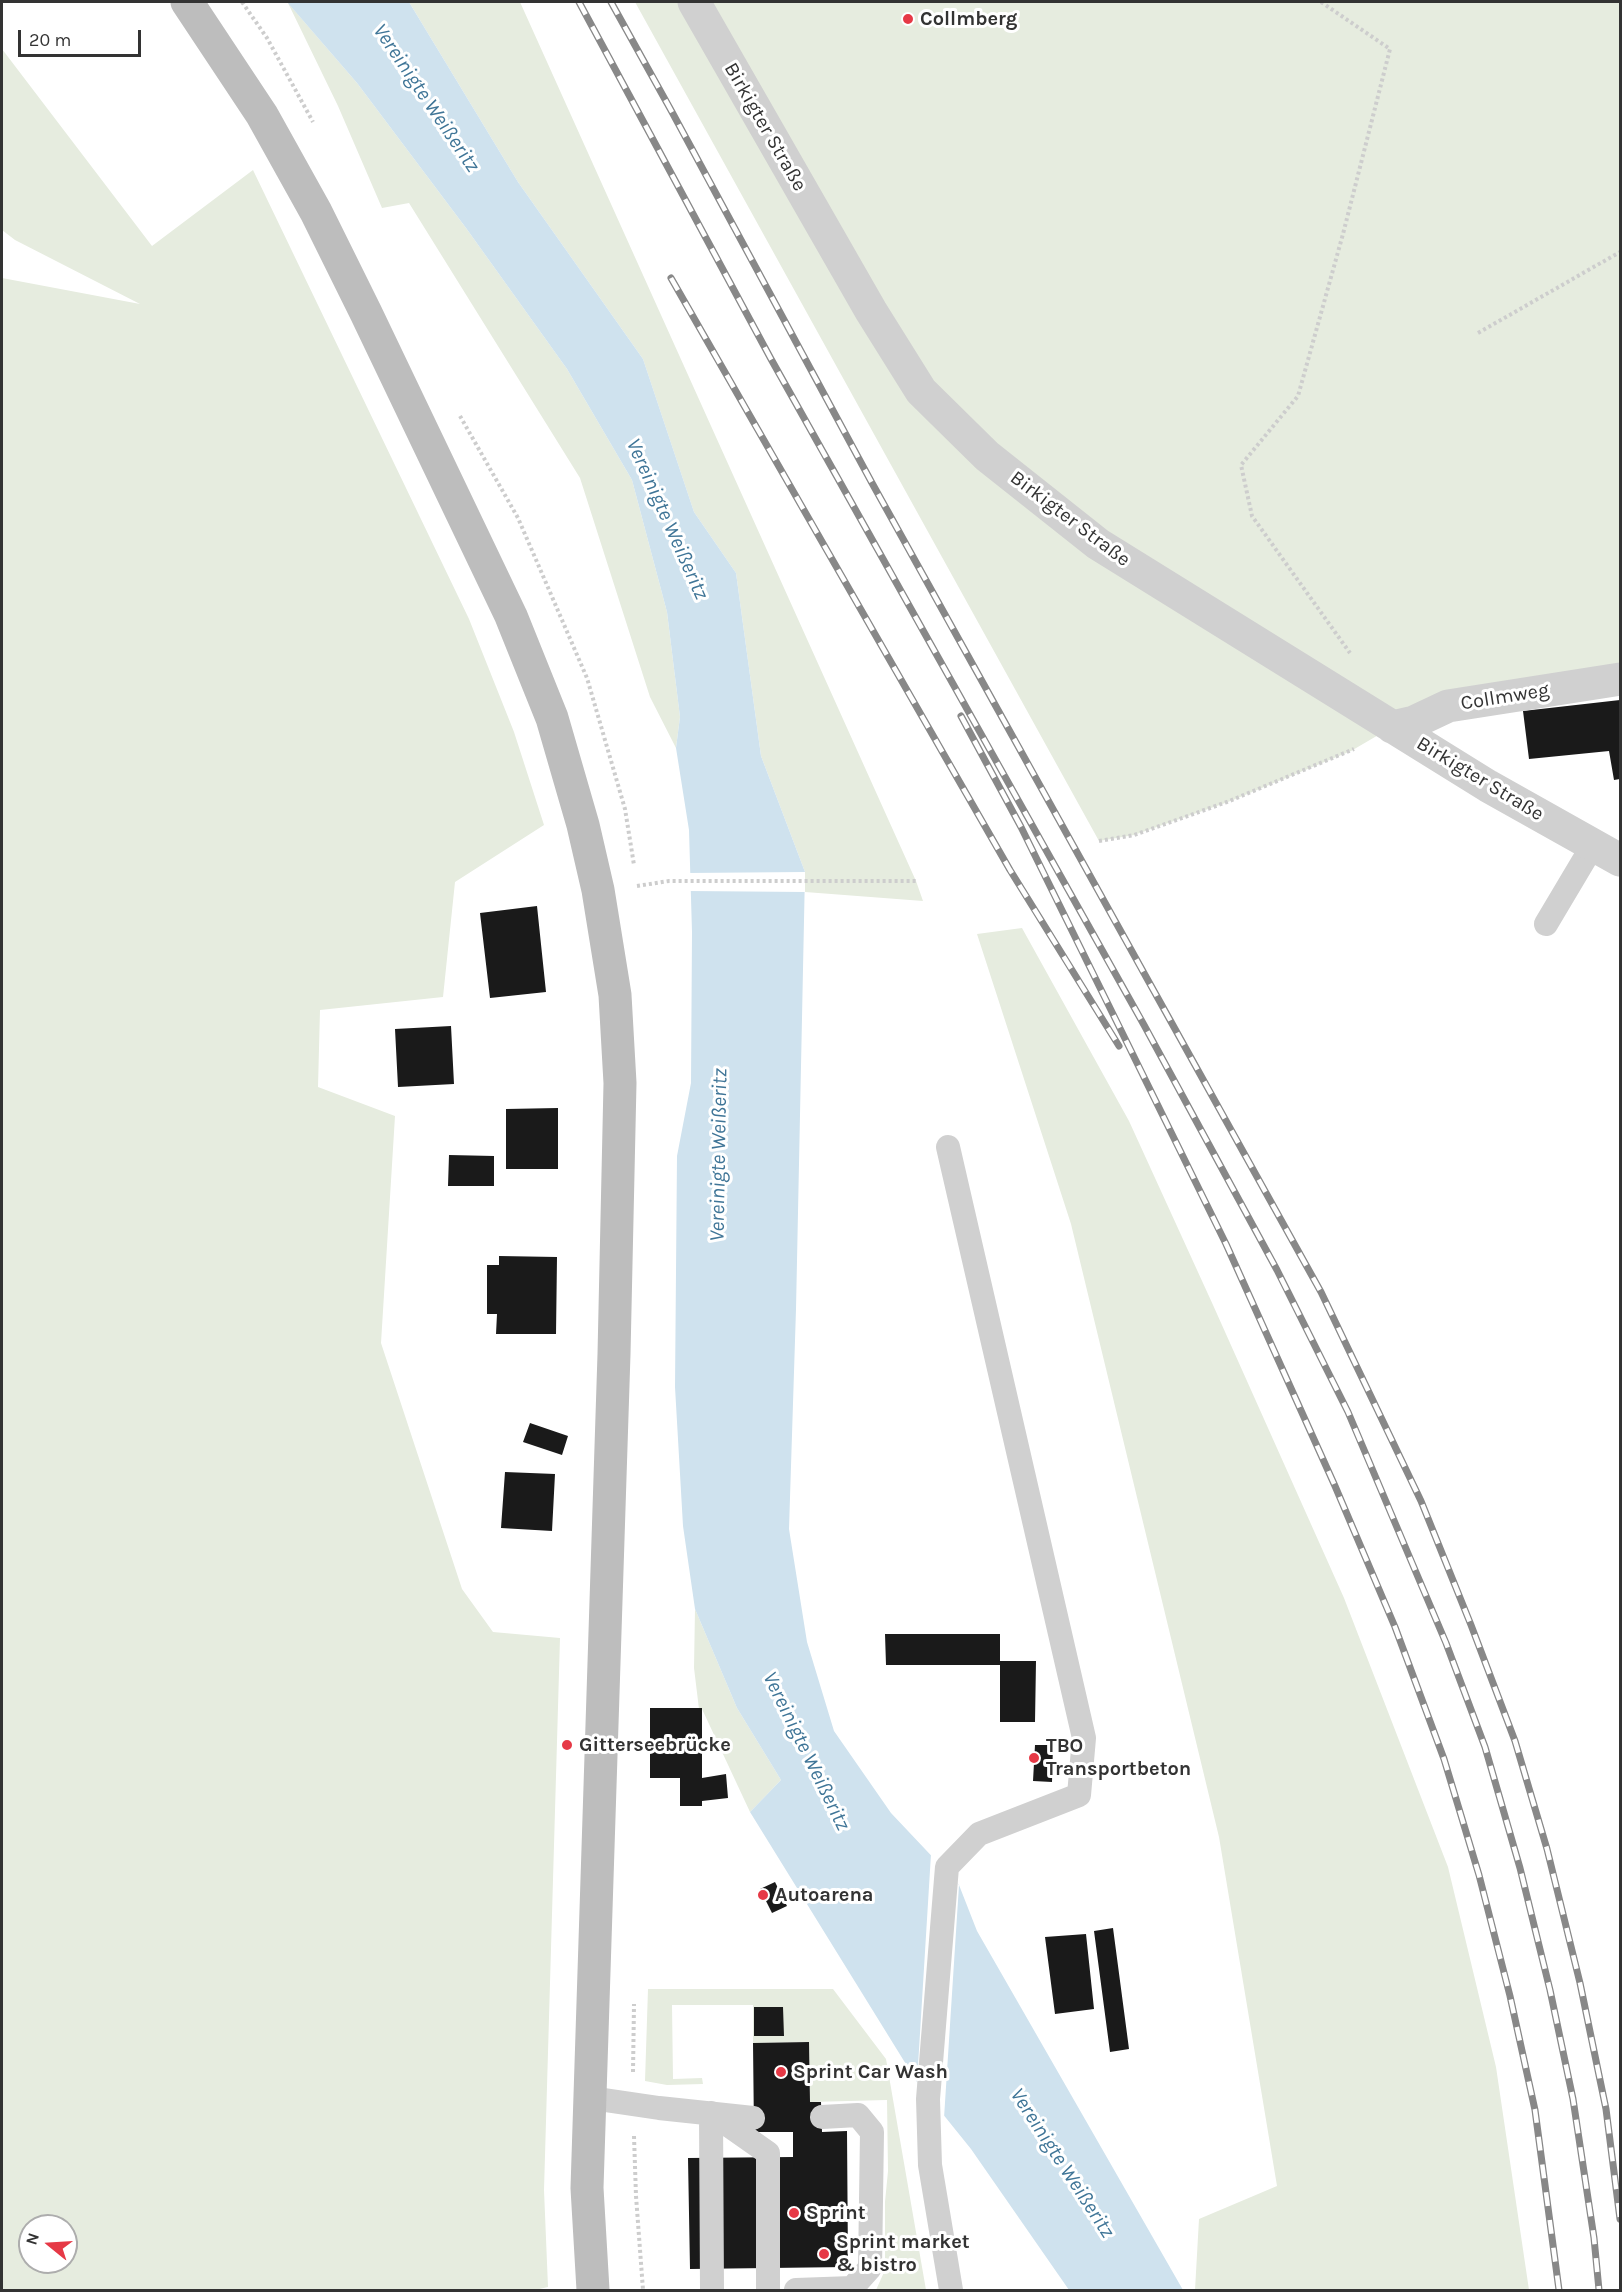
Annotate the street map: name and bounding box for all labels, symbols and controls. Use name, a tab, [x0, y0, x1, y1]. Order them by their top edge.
place label: Collmberg	[920, 7, 1017, 31]
marker: Collmberg	[901, 12, 915, 26]
scale bar	[21, 18, 144, 56]
water label: Vereinigte Weißeritz	[367, 19, 485, 177]
text: 20 m	[29, 29, 71, 51]
street label: Birkigter Straße	[719, 59, 811, 195]
water label: Vereinigte Weißeritz	[620, 435, 714, 603]
street label: Birkigter Straße	[1005, 466, 1135, 572]
street label: Collmweg	[1459, 678, 1551, 716]
street label: Birkigter Straße	[1412, 732, 1548, 826]
water label: Vereinigte Weißeritz	[705, 1068, 733, 1242]
water label: Vereinigte Weißeritz	[757, 1668, 855, 1834]
place label: Gitterseebrücke	[579, 1733, 731, 1757]
place label: TBO Transportbeton	[1046, 1734, 1191, 1781]
marker: Gitterseebrücke	[560, 1738, 574, 1752]
marker: TBO Transportbeton	[1027, 1751, 1041, 1765]
place label: Autoarena	[775, 1883, 874, 1907]
marker: Autoarena	[756, 1888, 770, 1902]
place label: Sprint Car Wash	[793, 2060, 948, 2084]
marker: Sprint Car Wash	[774, 2065, 788, 2079]
water label: Vereinigte Weißeritz	[1004, 2083, 1120, 2243]
place label: Sprint	[806, 2201, 866, 2225]
marker: Sprint	[787, 2206, 801, 2220]
north arrow	[18, 2214, 78, 2274]
place label: Sprint market & bistro	[836, 2230, 970, 2277]
text: N	[21, 2231, 43, 2247]
marker: Sprint market & bistro	[817, 2247, 831, 2261]

